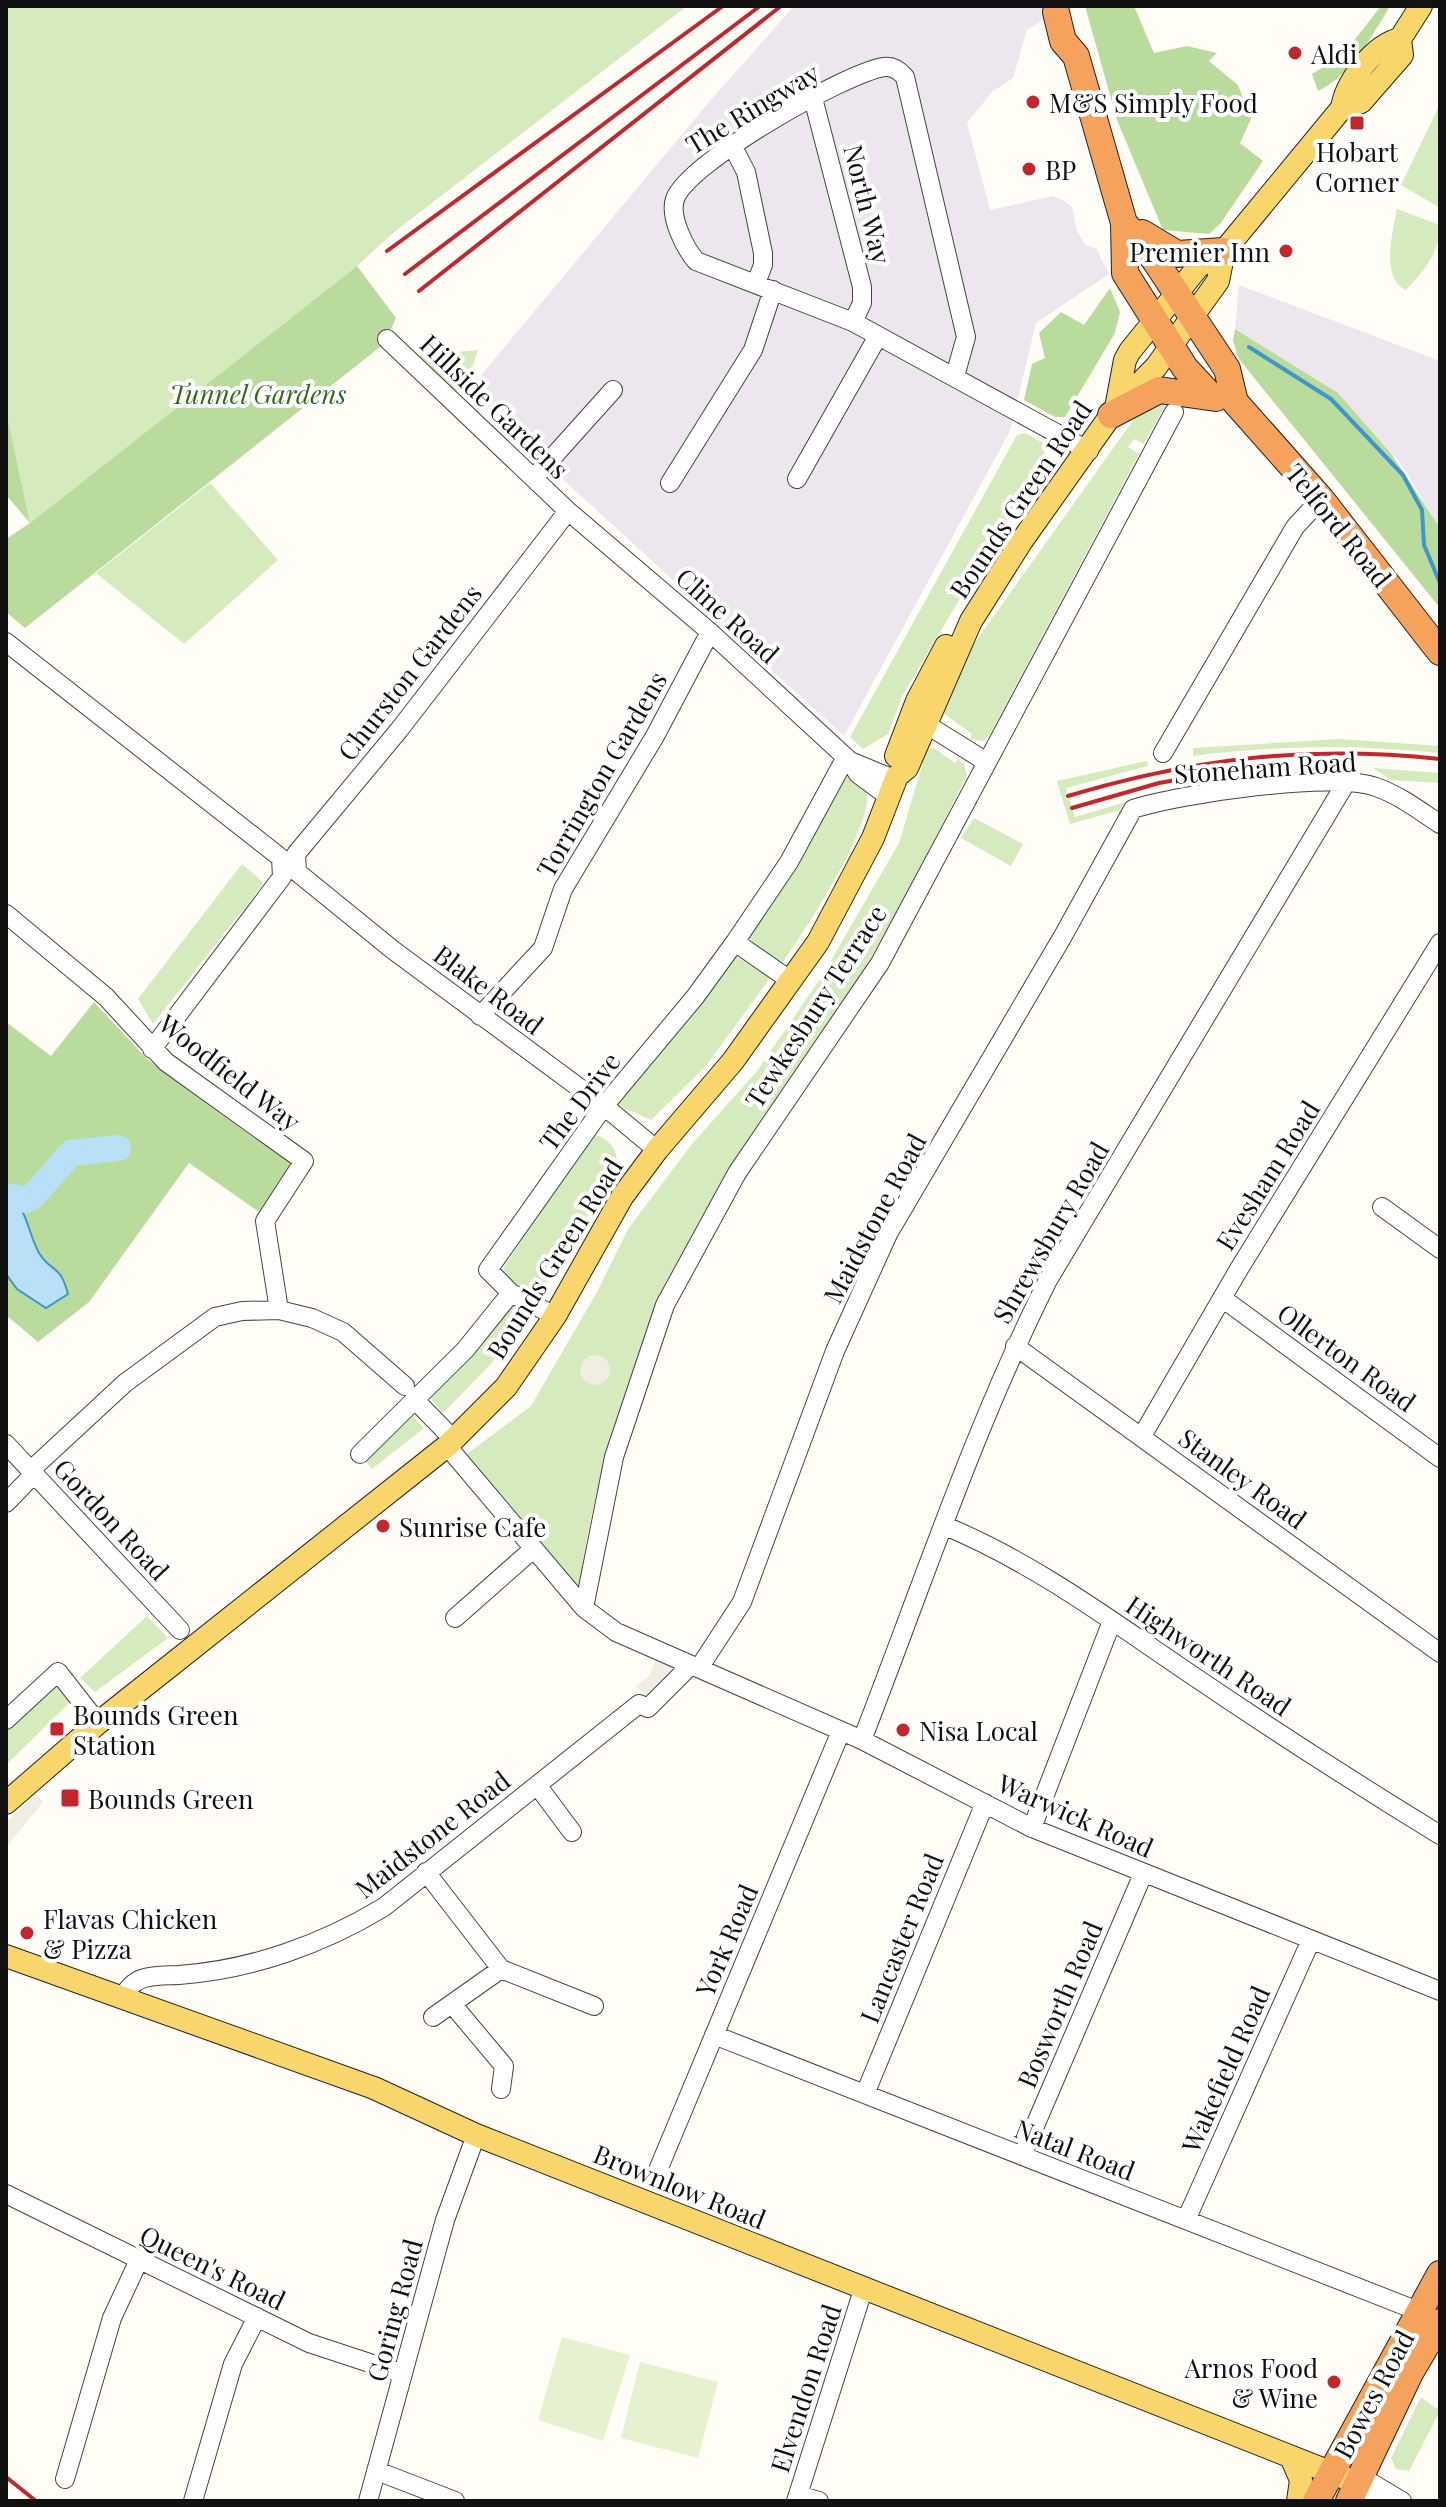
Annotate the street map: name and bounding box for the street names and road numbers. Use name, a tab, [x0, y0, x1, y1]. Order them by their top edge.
street label: The Ringway	[679, 54, 825, 162]
street label: North Way	[836, 141, 900, 267]
street label: Hillside Gardens	[413, 326, 577, 486]
street label: Bounds Green Road	[941, 393, 1099, 605]
street label: Telford Road	[1278, 456, 1400, 594]
street label: Cline Road	[669, 559, 787, 671]
street label: Churston Gardens	[329, 577, 489, 767]
street label: Torrington Gardens	[528, 665, 674, 883]
street label: Stoneham Road	[1172, 743, 1358, 791]
street label: Tewkesbury Terrace	[736, 898, 894, 1114]
street label: Blake Road	[427, 936, 551, 1042]
street label: Woodfield Way	[151, 1005, 308, 1138]
street label: The Drive	[531, 1045, 627, 1157]
street label: Evesham Road	[1207, 1094, 1327, 1256]
street label: Maidstone Road	[815, 1127, 933, 1309]
street label: Shrewsbury Road	[984, 1135, 1116, 1329]
street label: Bounds Green Road	[478, 1151, 630, 1365]
street label: Ollerton Road	[1271, 1295, 1423, 1419]
street label: Stanley Road	[1172, 1420, 1314, 1536]
street label: Gordon Road	[47, 1451, 177, 1587]
street label: Highworth Road	[1120, 1587, 1298, 1723]
street label: Maidstone Road	[347, 1762, 517, 1906]
street label: Warwick Road	[992, 1765, 1159, 1865]
street label: Lancaster Road	[851, 1848, 951, 2028]
street label: York Road	[686, 1879, 765, 2002]
street label: Bosworth Road	[1008, 1915, 1110, 2093]
street label: Wakefield Road	[1172, 1980, 1277, 2159]
street label: Natal Road	[1010, 2110, 1140, 2188]
street label: Brownlow Road	[589, 2136, 771, 2236]
street label: Queen's Road	[134, 2217, 292, 2317]
street label: Goring Road	[358, 2235, 430, 2385]
street label: Elvendon Road	[761, 2299, 849, 2477]
street label: Bowes Road	[1325, 2324, 1421, 2464]

